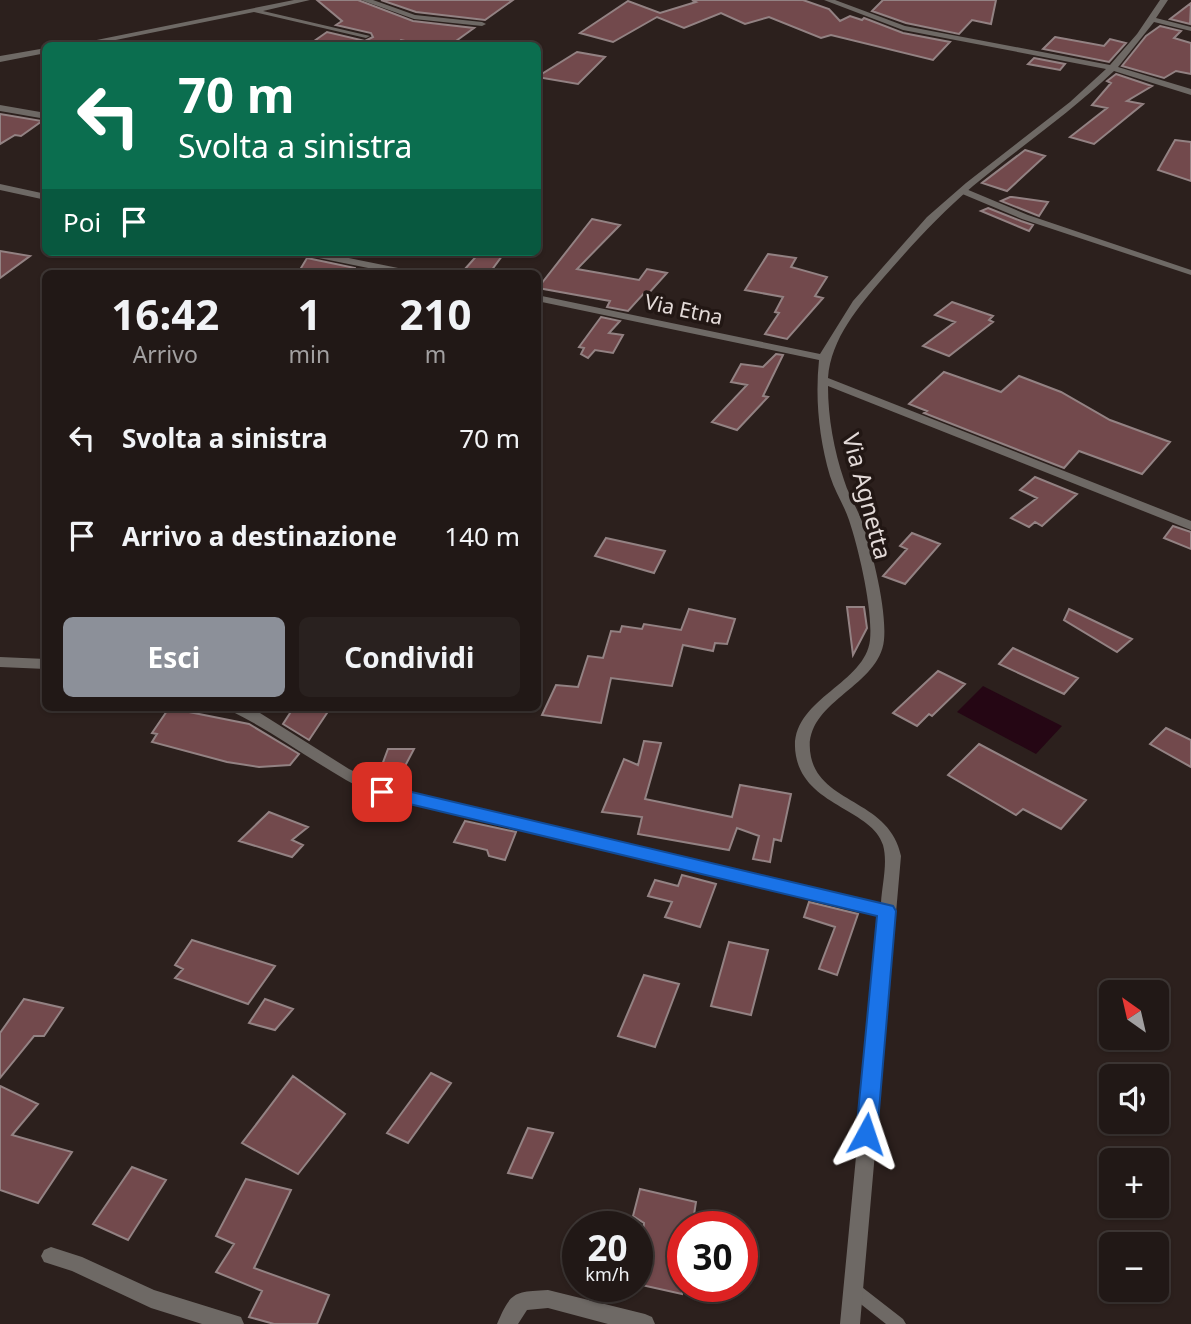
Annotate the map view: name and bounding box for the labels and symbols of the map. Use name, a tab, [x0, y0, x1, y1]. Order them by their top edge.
street label: Via Etna	[642, 287, 726, 331]
street label: Via Agnetta	[835, 429, 901, 563]
pin	[352, 762, 412, 822]
north arrow	[1099, 980, 1169, 1050]
position arrow	[829, 1097, 903, 1171]
speed limit sign: 30	[667, 1211, 758, 1302]

